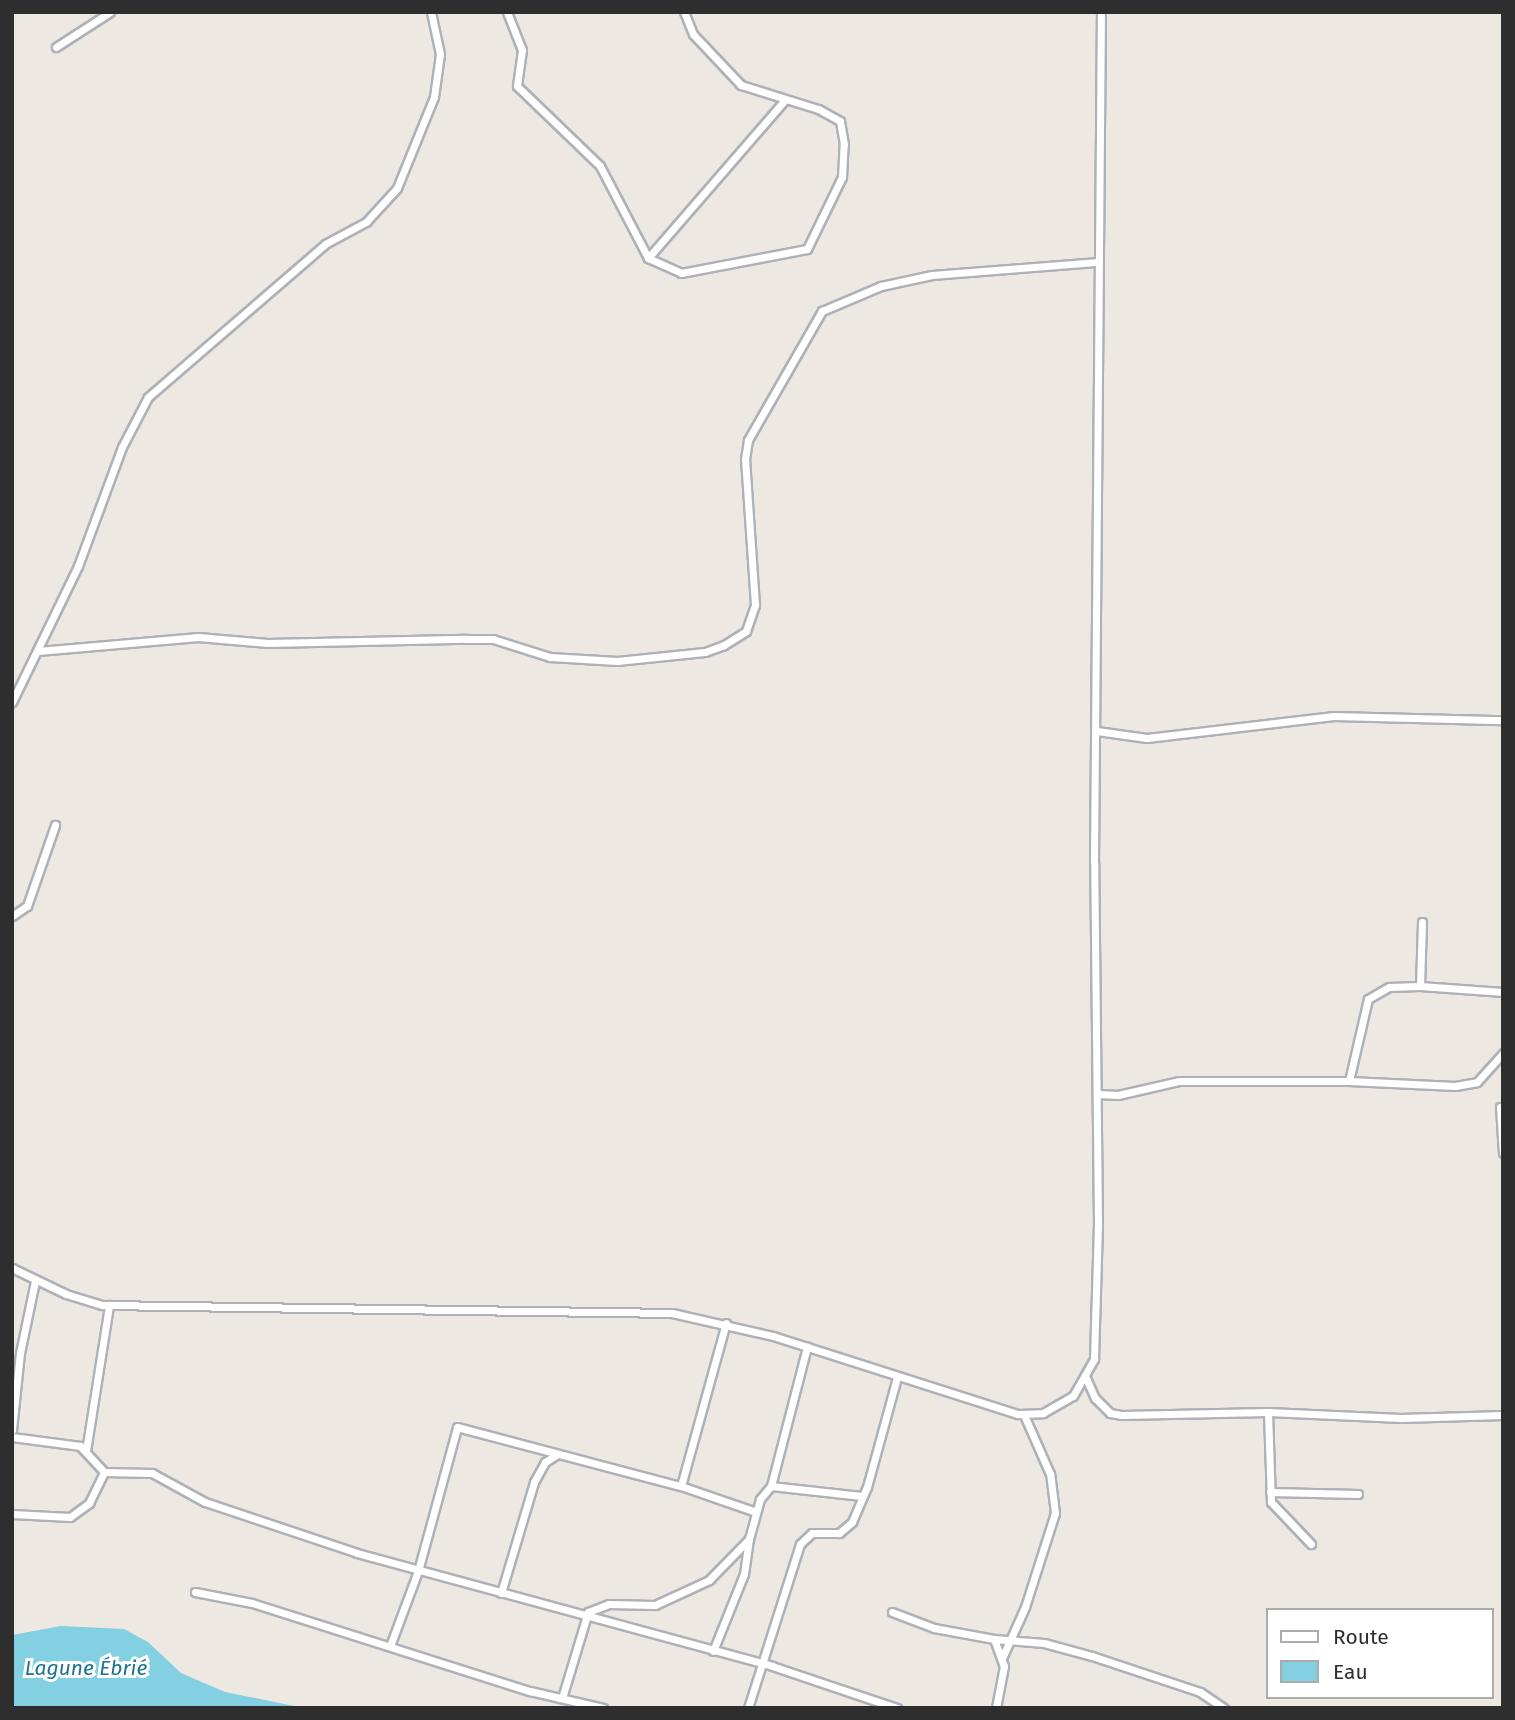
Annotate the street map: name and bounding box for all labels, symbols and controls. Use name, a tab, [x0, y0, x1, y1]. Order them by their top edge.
legend	[1266, 1608, 1494, 1699]
text: Route	[1333, 1624, 1389, 1650]
water label: Lagune Ébrié	[25, 1655, 147, 1681]
text: Eau	[1333, 1659, 1368, 1685]

